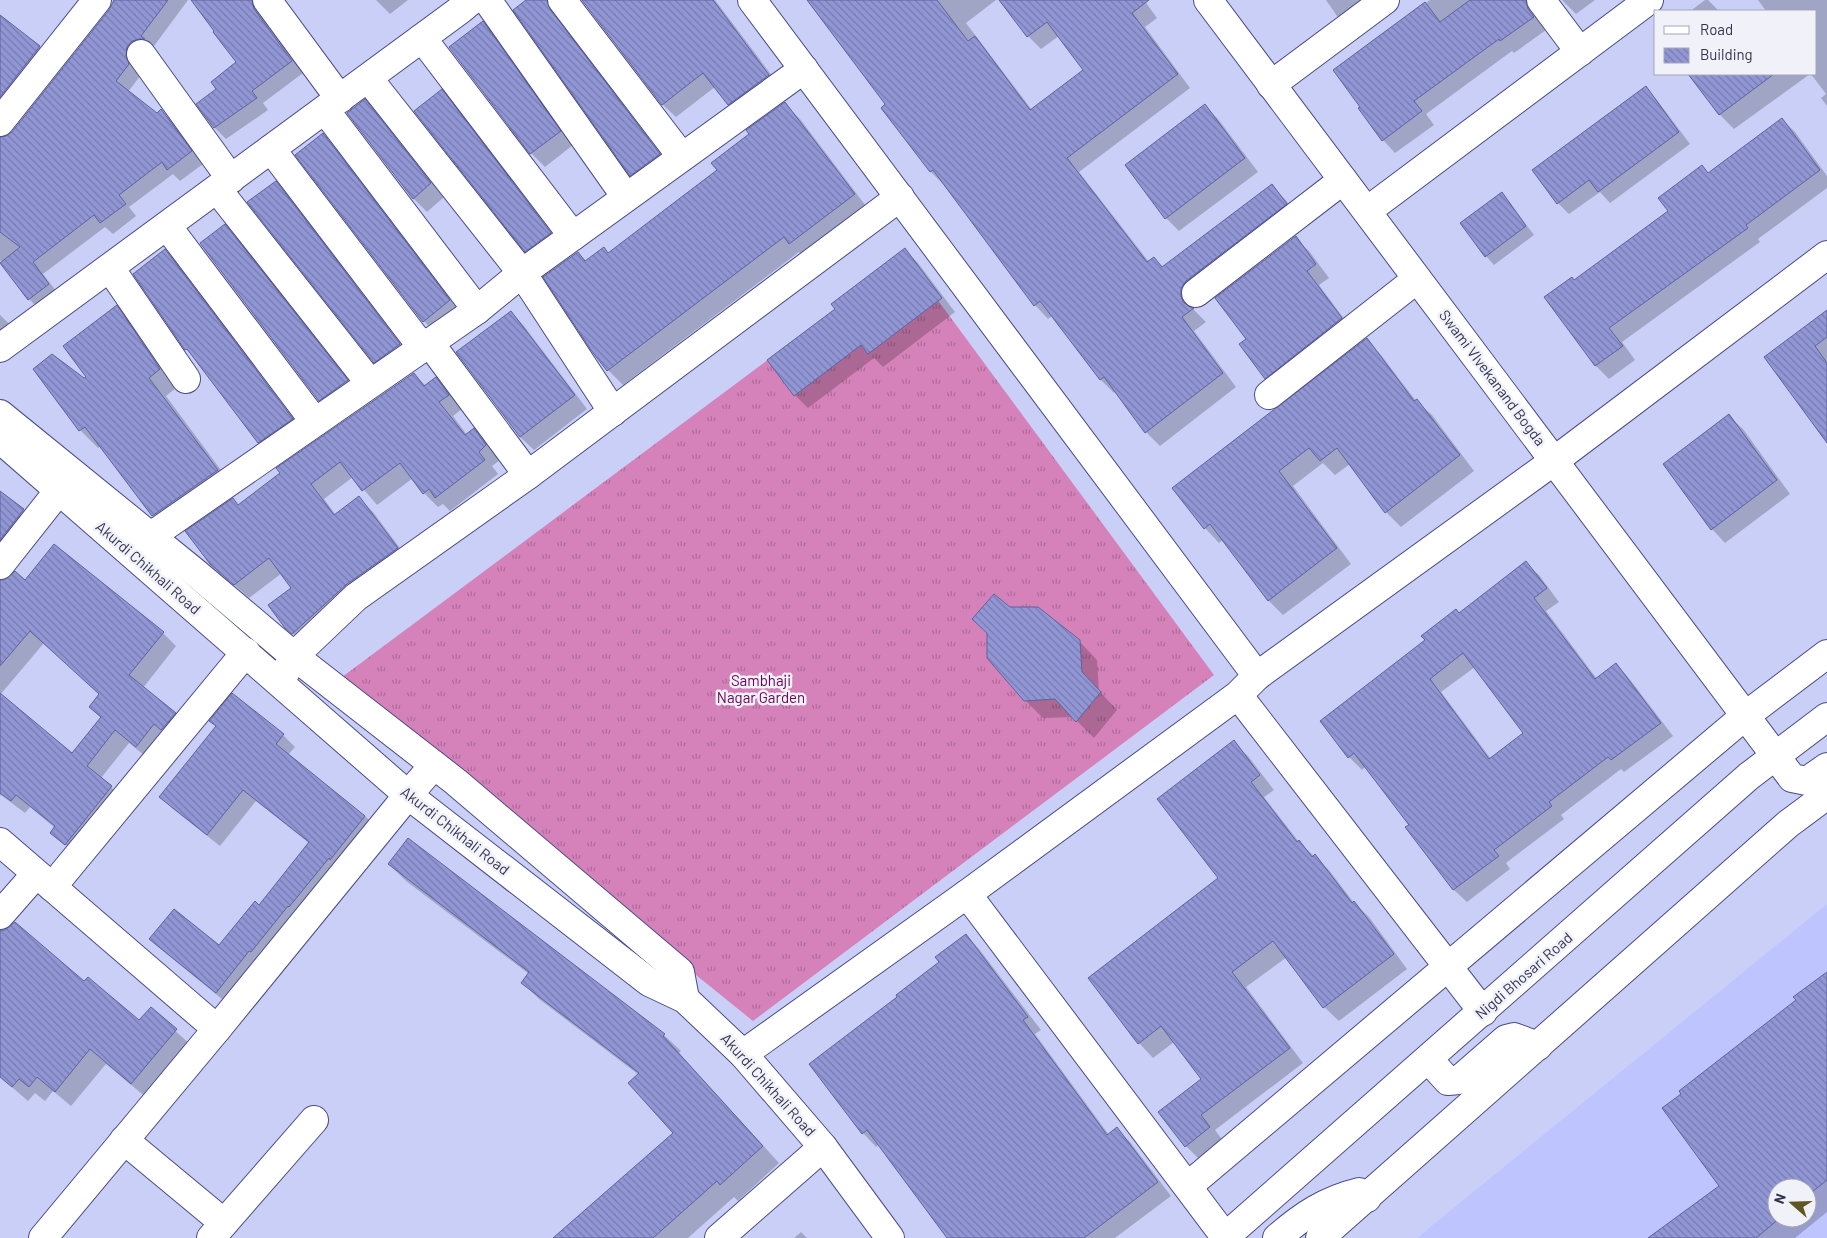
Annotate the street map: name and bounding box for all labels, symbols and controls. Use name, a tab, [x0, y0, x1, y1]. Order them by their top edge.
legend	[1654, 10, 1817, 75]
text: Road	[1700, 20, 1733, 38]
text: Building	[1700, 45, 1753, 63]
street label: Swami VIvekanand Bogda	[1436, 306, 1550, 449]
street label: Akurdi Chikhali Road	[93, 517, 205, 618]
park label: Sambhaji Nagar Garden	[717, 671, 805, 706]
street label: Akurdi Chikhali Road	[398, 782, 513, 878]
street label: Nigdi Bhosari Road	[1471, 928, 1576, 1022]
street label: Akurdi Chikhali Road	[718, 1029, 820, 1140]
north arrow	[1767, 1178, 1817, 1228]
text: N	[1770, 1191, 1789, 1206]

